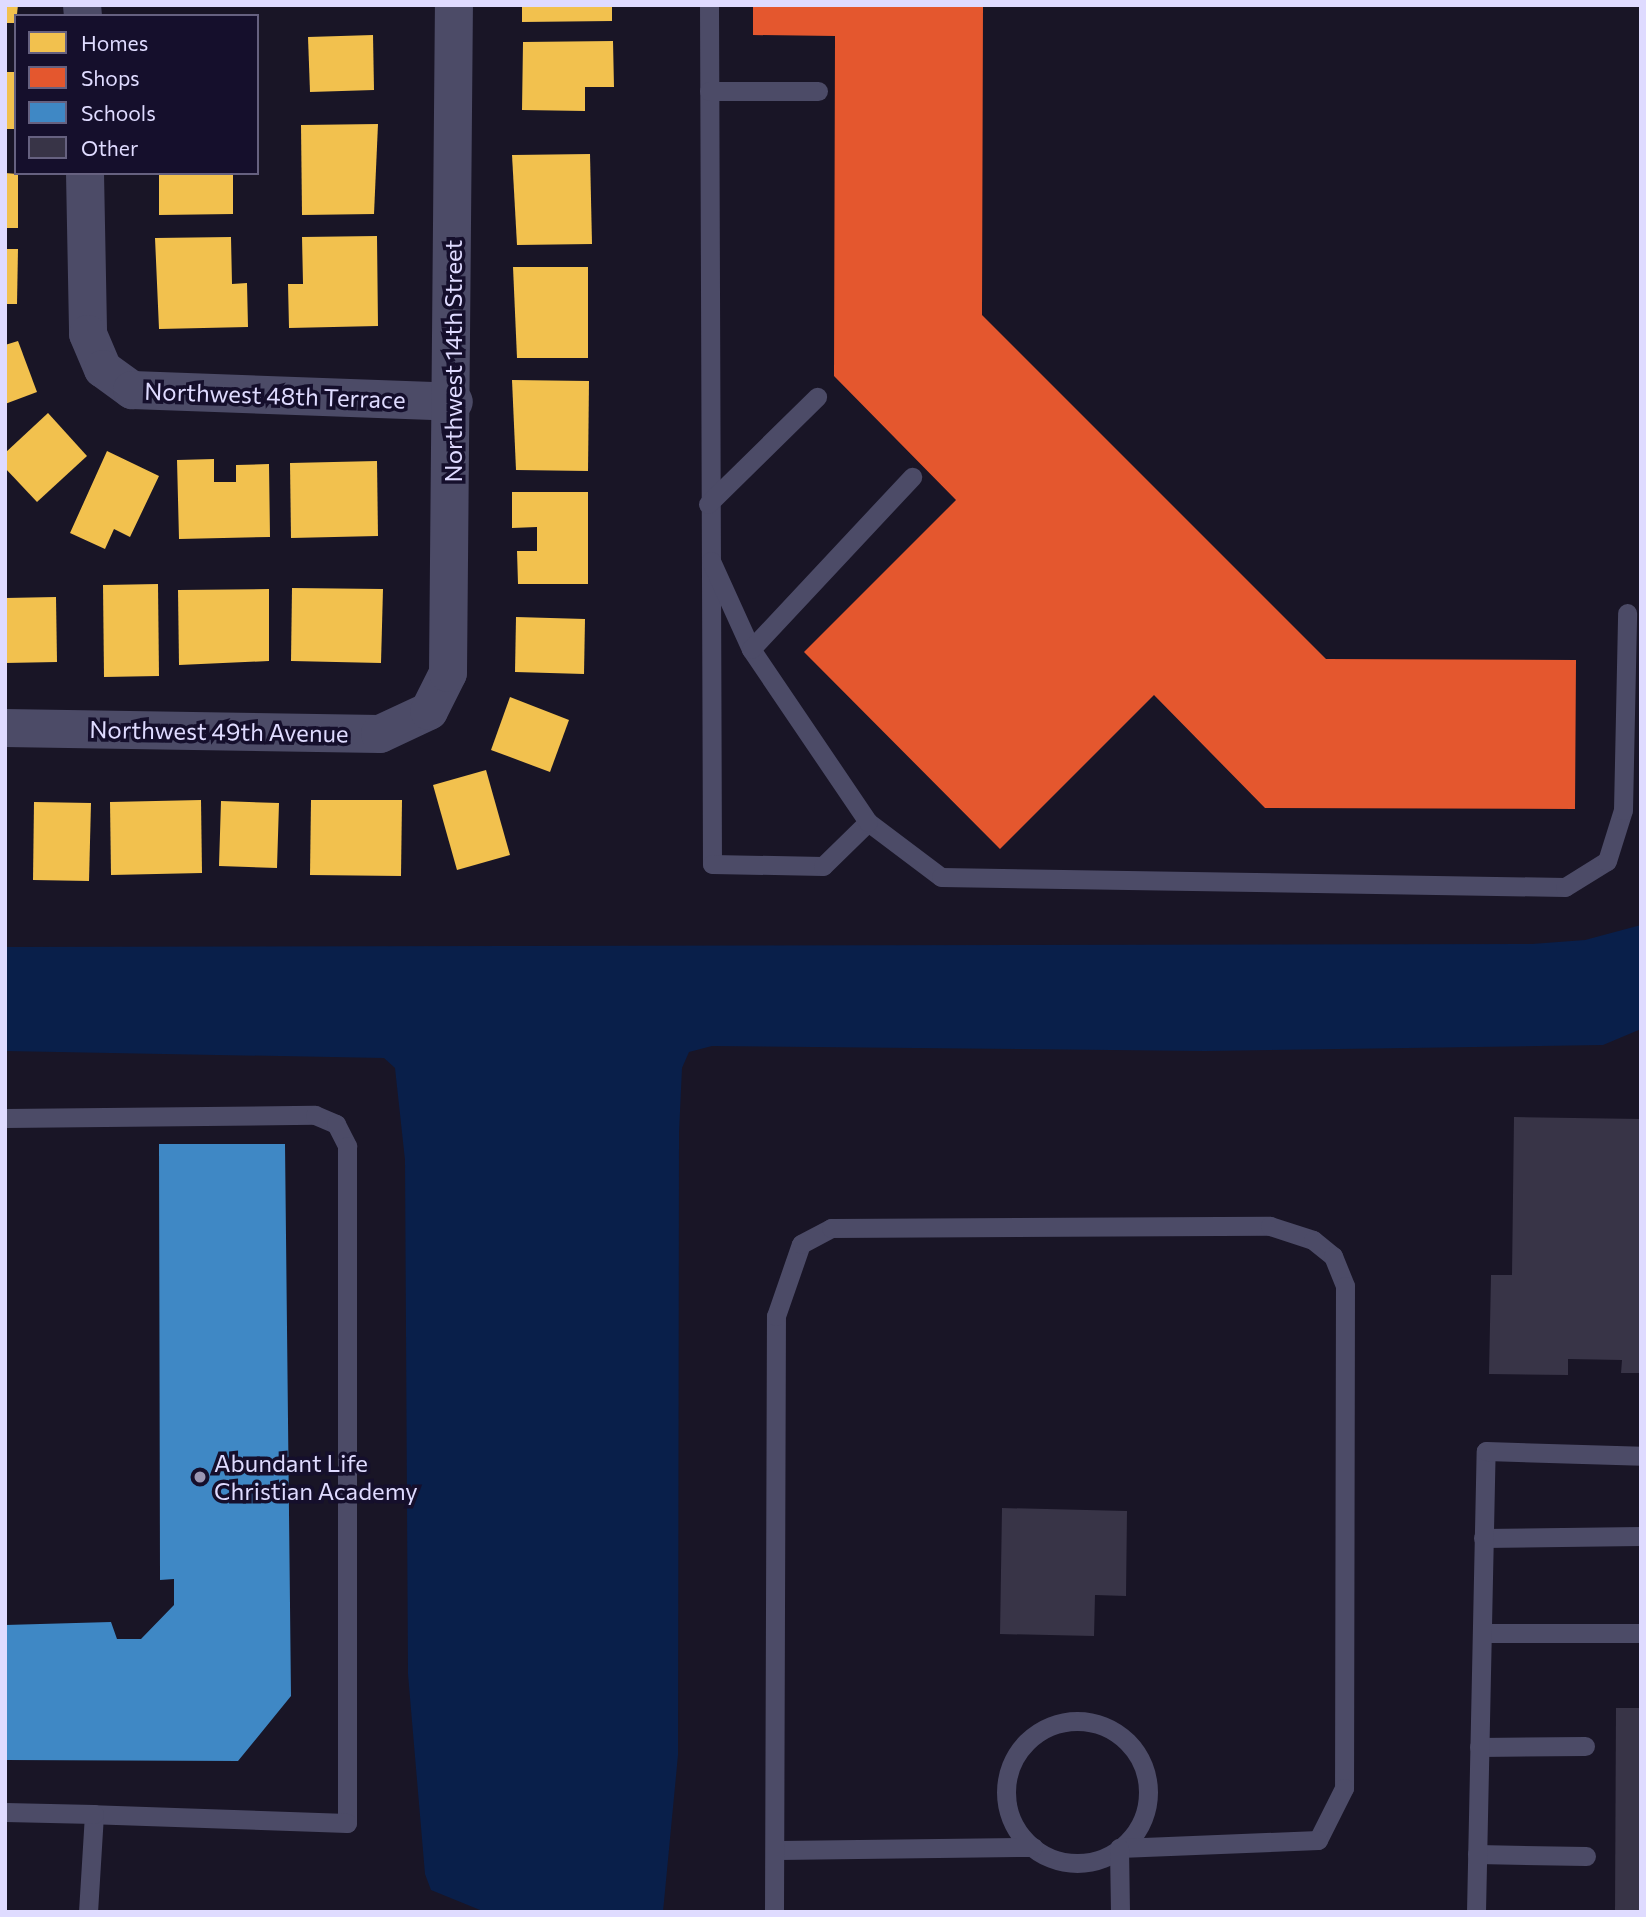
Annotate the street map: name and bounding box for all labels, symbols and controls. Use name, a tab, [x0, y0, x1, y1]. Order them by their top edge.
legend	[14, 14, 259, 175]
text: Homes	[81, 30, 148, 55]
text: Shops	[81, 65, 140, 90]
text: Schools	[81, 100, 156, 125]
text: Other	[81, 135, 138, 160]
street label: Northwest 14th Street	[439, 240, 467, 482]
street label: Northwest 48th Terrace	[144, 376, 406, 414]
street label: Northwest 49th Avenue	[89, 714, 349, 748]
place label: Abundant Life Christian Academy	[214, 1449, 418, 1505]
marker: Abundant Life Christian Academy	[192, 1469, 208, 1485]

